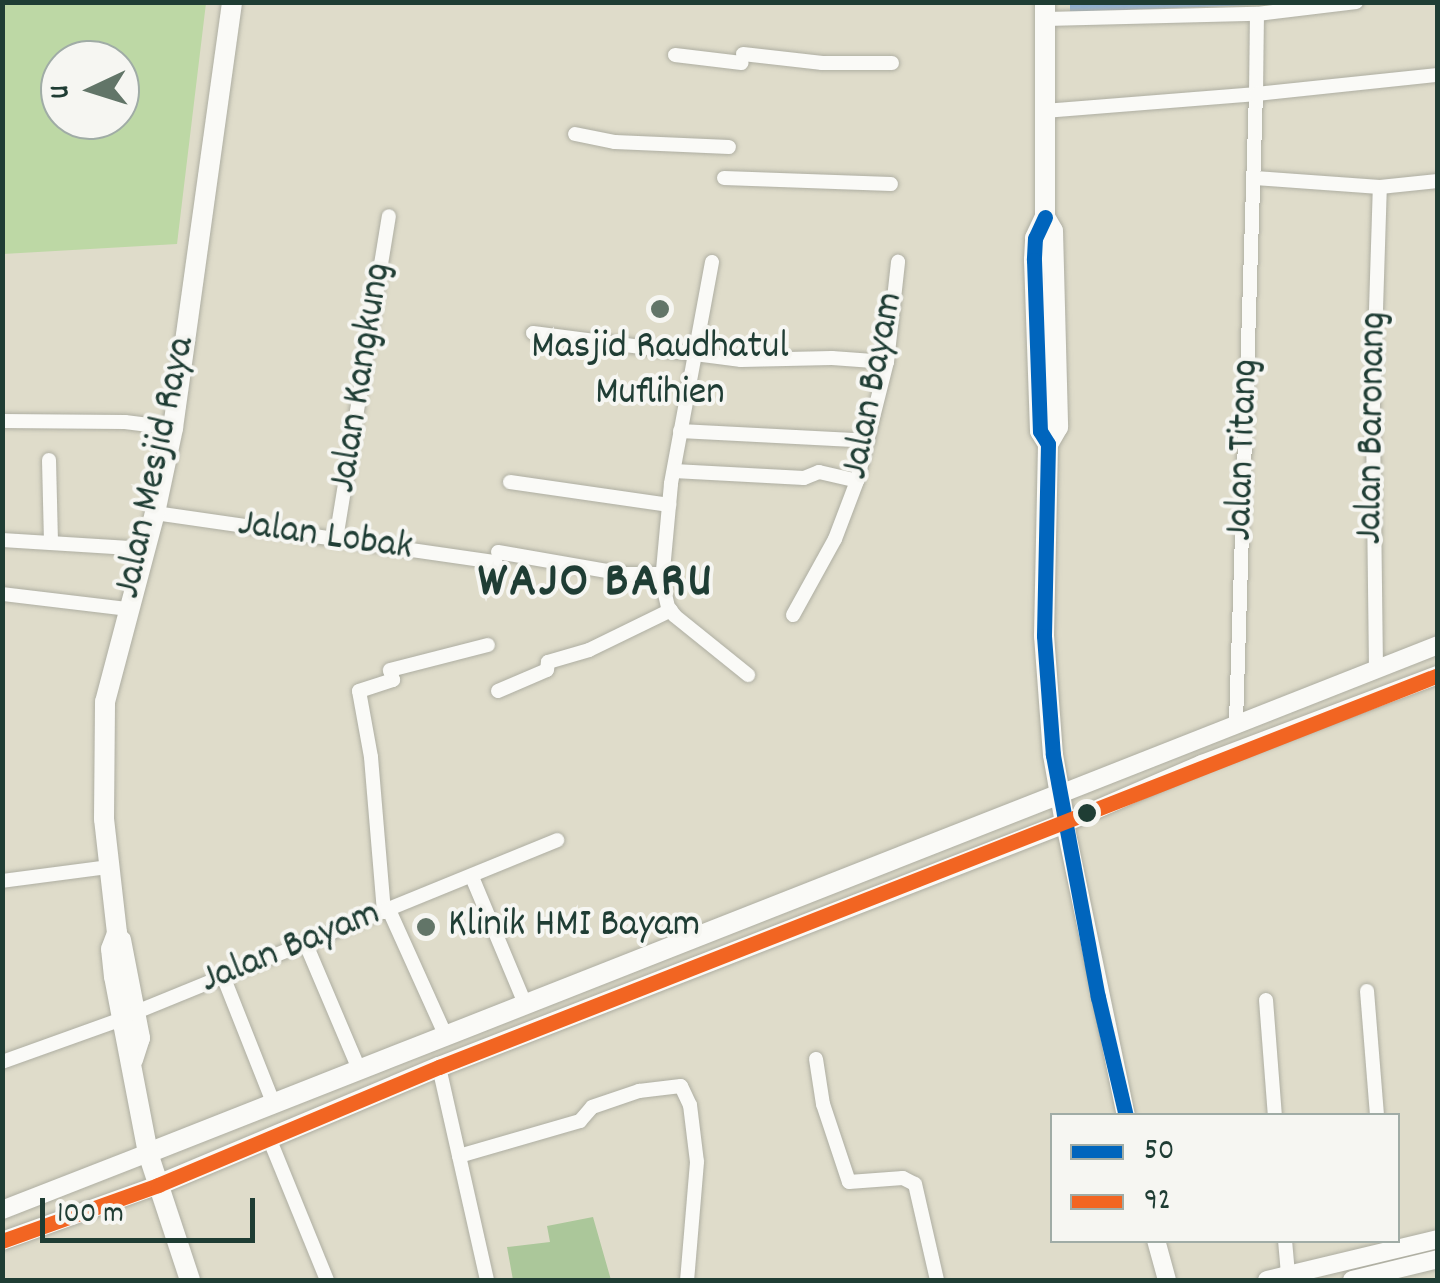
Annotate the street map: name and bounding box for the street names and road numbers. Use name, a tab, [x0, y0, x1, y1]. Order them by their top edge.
street label: Jalan Kangkung	[321, 260, 405, 496]
street label: Jalan Bayam	[833, 288, 917, 484]
street label: Jalan Baronang	[1348, 311, 1400, 545]
street label: Jalan Mesjid Raya	[106, 333, 208, 603]
street label: Jalan Titang	[1218, 358, 1272, 542]
street label: Jalan Lobak	[235, 502, 415, 574]
street label: Jalan Bayam	[194, 891, 388, 1007]

